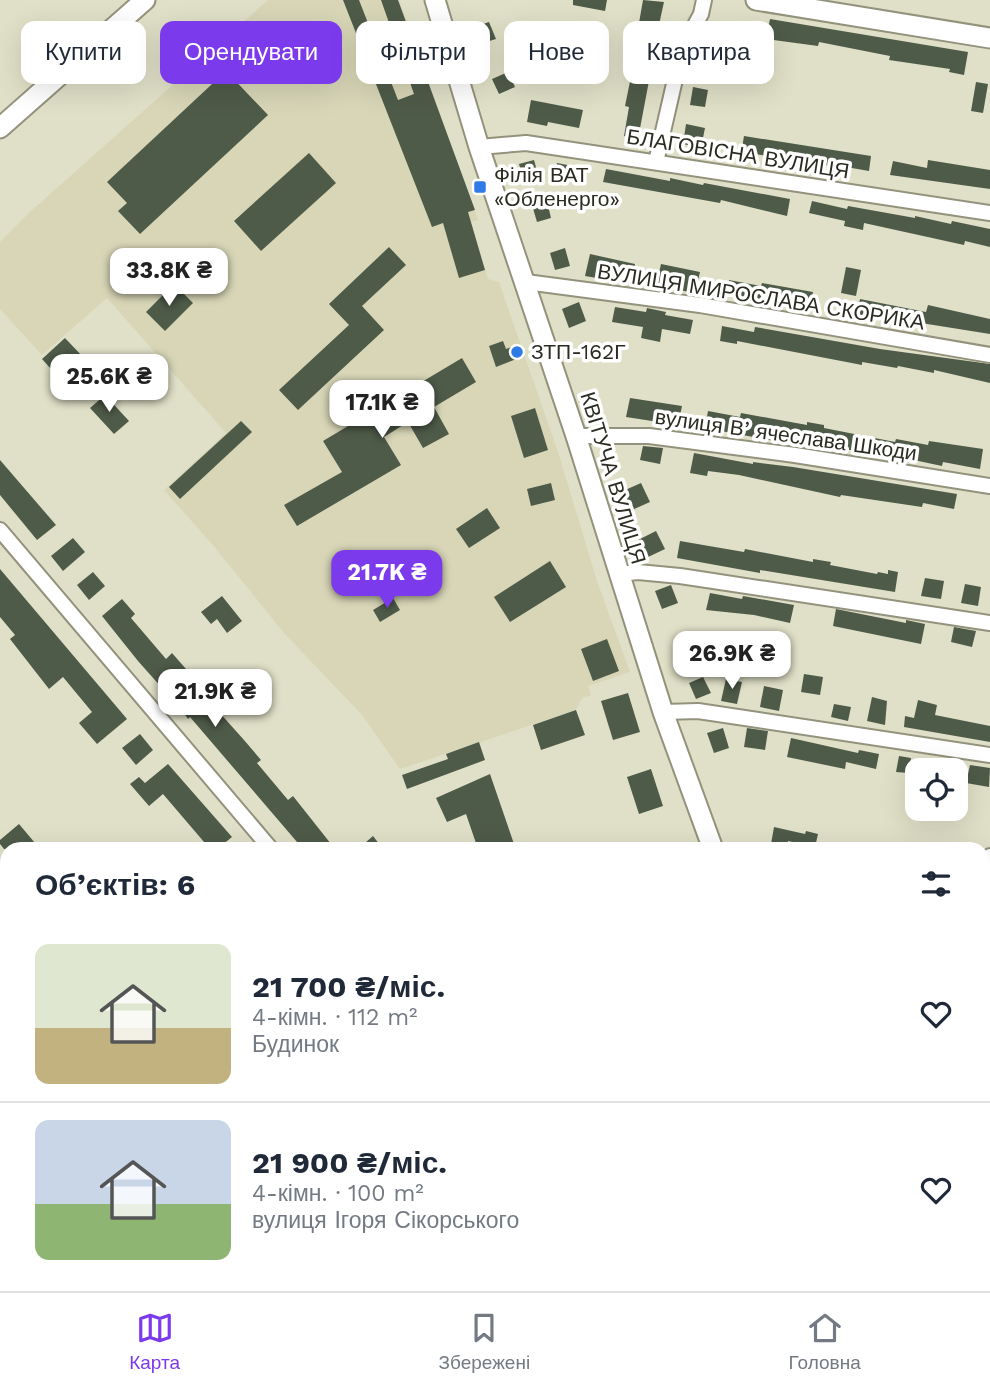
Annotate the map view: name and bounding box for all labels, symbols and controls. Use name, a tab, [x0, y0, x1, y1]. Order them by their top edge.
chip: Купити	[21, 21, 146, 84]
chip: Орендувати	[160, 21, 342, 84]
chip: Фільтри	[356, 21, 490, 84]
chip: Нове	[504, 21, 609, 84]
chip: Квартира	[623, 21, 774, 84]
street label: БЛАГОВІСНА ВУЛИЦЯ	[625, 124, 851, 183]
place label: Філія ВАТ «Обленерго»	[494, 162, 620, 211]
marker: Філія ВАТ «Обленерго»	[472, 179, 488, 195]
pin: 33.8K ₴	[104, 248, 234, 308]
text: 33.8K ₴	[126, 257, 212, 284]
street label: ВУЛИЦЯ МИРОСЛАВА СКОРИКА	[596, 258, 926, 335]
place label: ЗТП-162Г	[531, 339, 626, 364]
marker: ЗТП-162Г	[509, 344, 525, 360]
pin: 25.6K ₴	[44, 354, 174, 414]
text: 25.6K ₴	[66, 363, 152, 390]
pin: 17.1K ₴	[317, 380, 447, 440]
text: 17.1K ₴	[345, 389, 419, 416]
street label: КВІТУЧА ВУЛИЦЯ	[575, 389, 652, 567]
street label: вулиця Вʼячеслава Шкоди	[654, 404, 919, 465]
pin: 21.7K ₴	[322, 550, 452, 610]
text: 21.7K ₴	[347, 559, 427, 586]
pin: 26.9K ₴	[667, 632, 797, 691]
text: 26.9K ₴	[689, 640, 775, 667]
pin: 21.9K ₴	[150, 670, 280, 729]
text: 21.9K ₴	[174, 678, 256, 705]
map controls	[905, 758, 968, 821]
button: locate	[905, 758, 968, 821]
icon: filters	[917, 865, 955, 903]
text: Об’єктів: 6	[35, 867, 195, 902]
text: 21 700 ₴/міс.	[252, 969, 445, 1004]
icon: home	[91, 972, 175, 1056]
icon: heart	[917, 995, 955, 1033]
text: 4-кімн. · 112 m²	[252, 1004, 418, 1031]
text: Будинок	[252, 1031, 339, 1058]
text: 21 900 ₴/міс.	[252, 1145, 447, 1180]
icon: home	[91, 1148, 175, 1232]
icon: heart	[917, 1171, 955, 1209]
text: 4-кімн. · 100 m²	[252, 1180, 424, 1207]
text: вулиця Ігоря Сікорського	[252, 1207, 519, 1234]
tab: Карта	[129, 1309, 180, 1374]
tab: Збережені	[439, 1309, 530, 1374]
tab: Головна	[789, 1309, 861, 1374]

